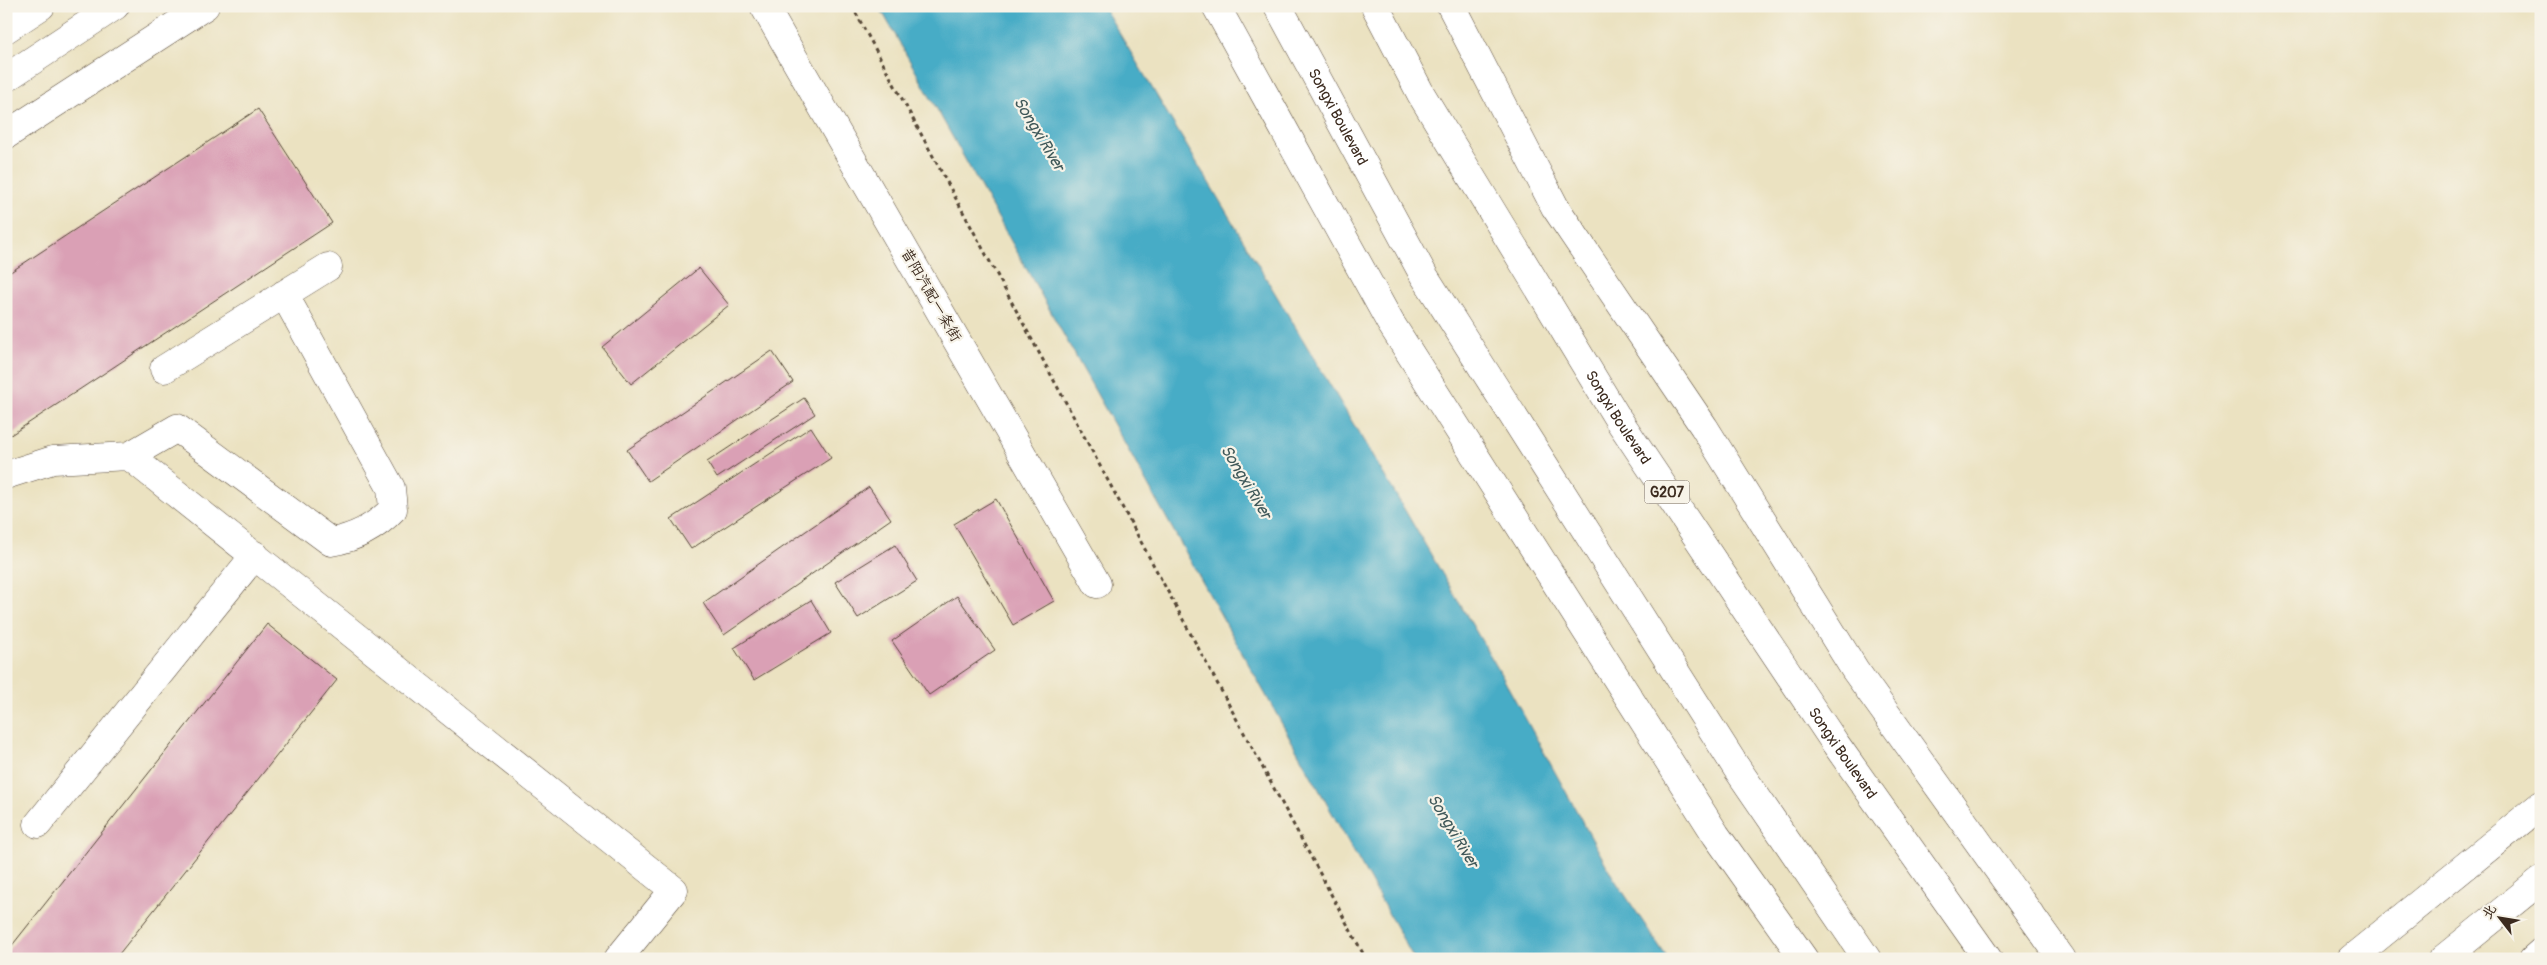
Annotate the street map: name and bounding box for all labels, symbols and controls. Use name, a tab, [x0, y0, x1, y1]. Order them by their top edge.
street label: Songxi Boulevard	[1304, 65, 1372, 169]
water label: Songxi River	[1009, 93, 1070, 177]
street label: 昔阳汽配一条街	[897, 245, 965, 345]
street label: Songxi Boulevard	[1581, 367, 1655, 468]
water label: Songxi River	[1216, 441, 1277, 525]
road number: G207	[1644, 481, 1690, 504]
street label: Songxi Boulevard	[1804, 704, 1881, 803]
water label: Songxi River	[1423, 790, 1484, 874]
north arrow	[2474, 892, 2524, 942]
text: 北	[2478, 901, 2500, 922]

